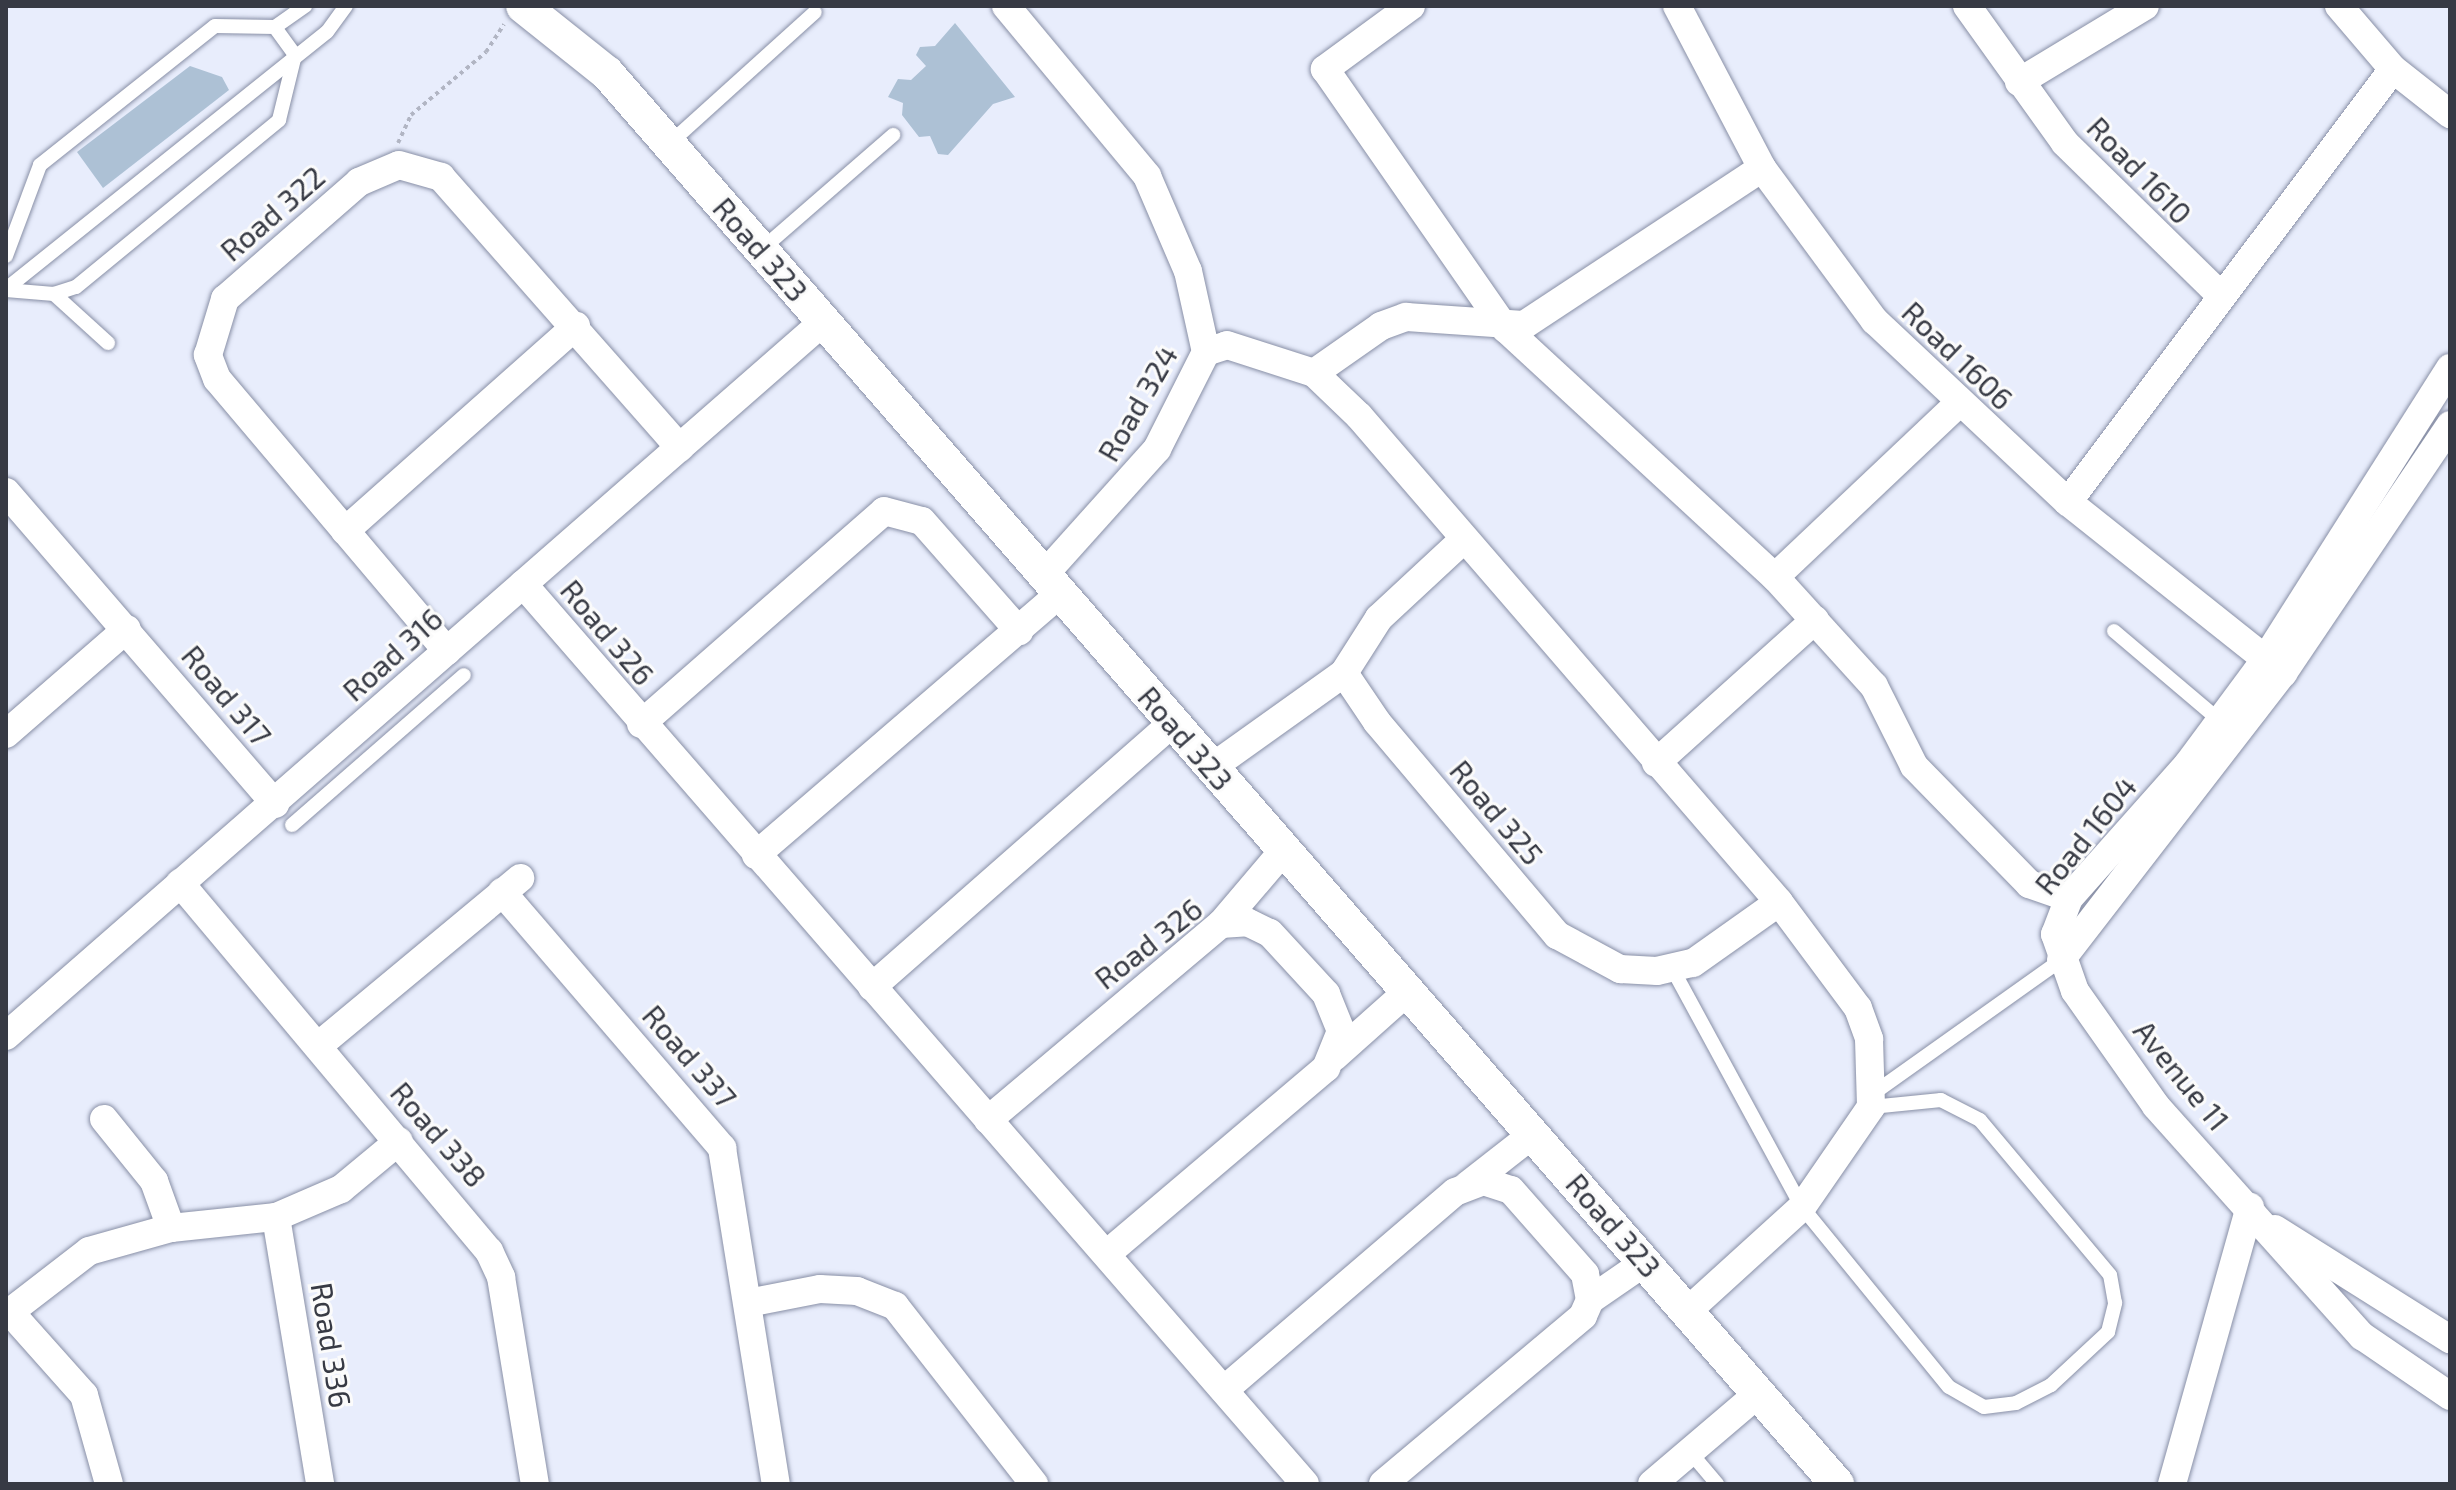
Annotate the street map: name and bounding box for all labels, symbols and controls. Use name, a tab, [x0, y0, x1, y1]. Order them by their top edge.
street label: Road 1610	[2080, 109, 2200, 231]
street label: Road 322	[213, 158, 331, 268]
street label: Road 323	[706, 190, 816, 308]
street label: Road 1606	[1895, 293, 2021, 417]
street label: Road 324	[1089, 339, 1185, 467]
street label: Road 326	[554, 572, 662, 692]
street label: Road 316	[335, 600, 449, 708]
street label: Road 317	[175, 638, 279, 752]
street label: Road 323	[1131, 679, 1241, 797]
street label: Road 325	[1443, 752, 1551, 872]
street label: Road 1604	[2027, 769, 2143, 901]
street label: Road 326	[1087, 890, 1209, 996]
street label: Road 337	[636, 997, 744, 1115]
street label: Avenue 11	[2127, 1013, 2237, 1137]
street label: Road 338	[384, 1074, 494, 1194]
street label: Road 323	[1559, 1166, 1669, 1284]
street label: Road 336	[304, 1280, 360, 1410]

